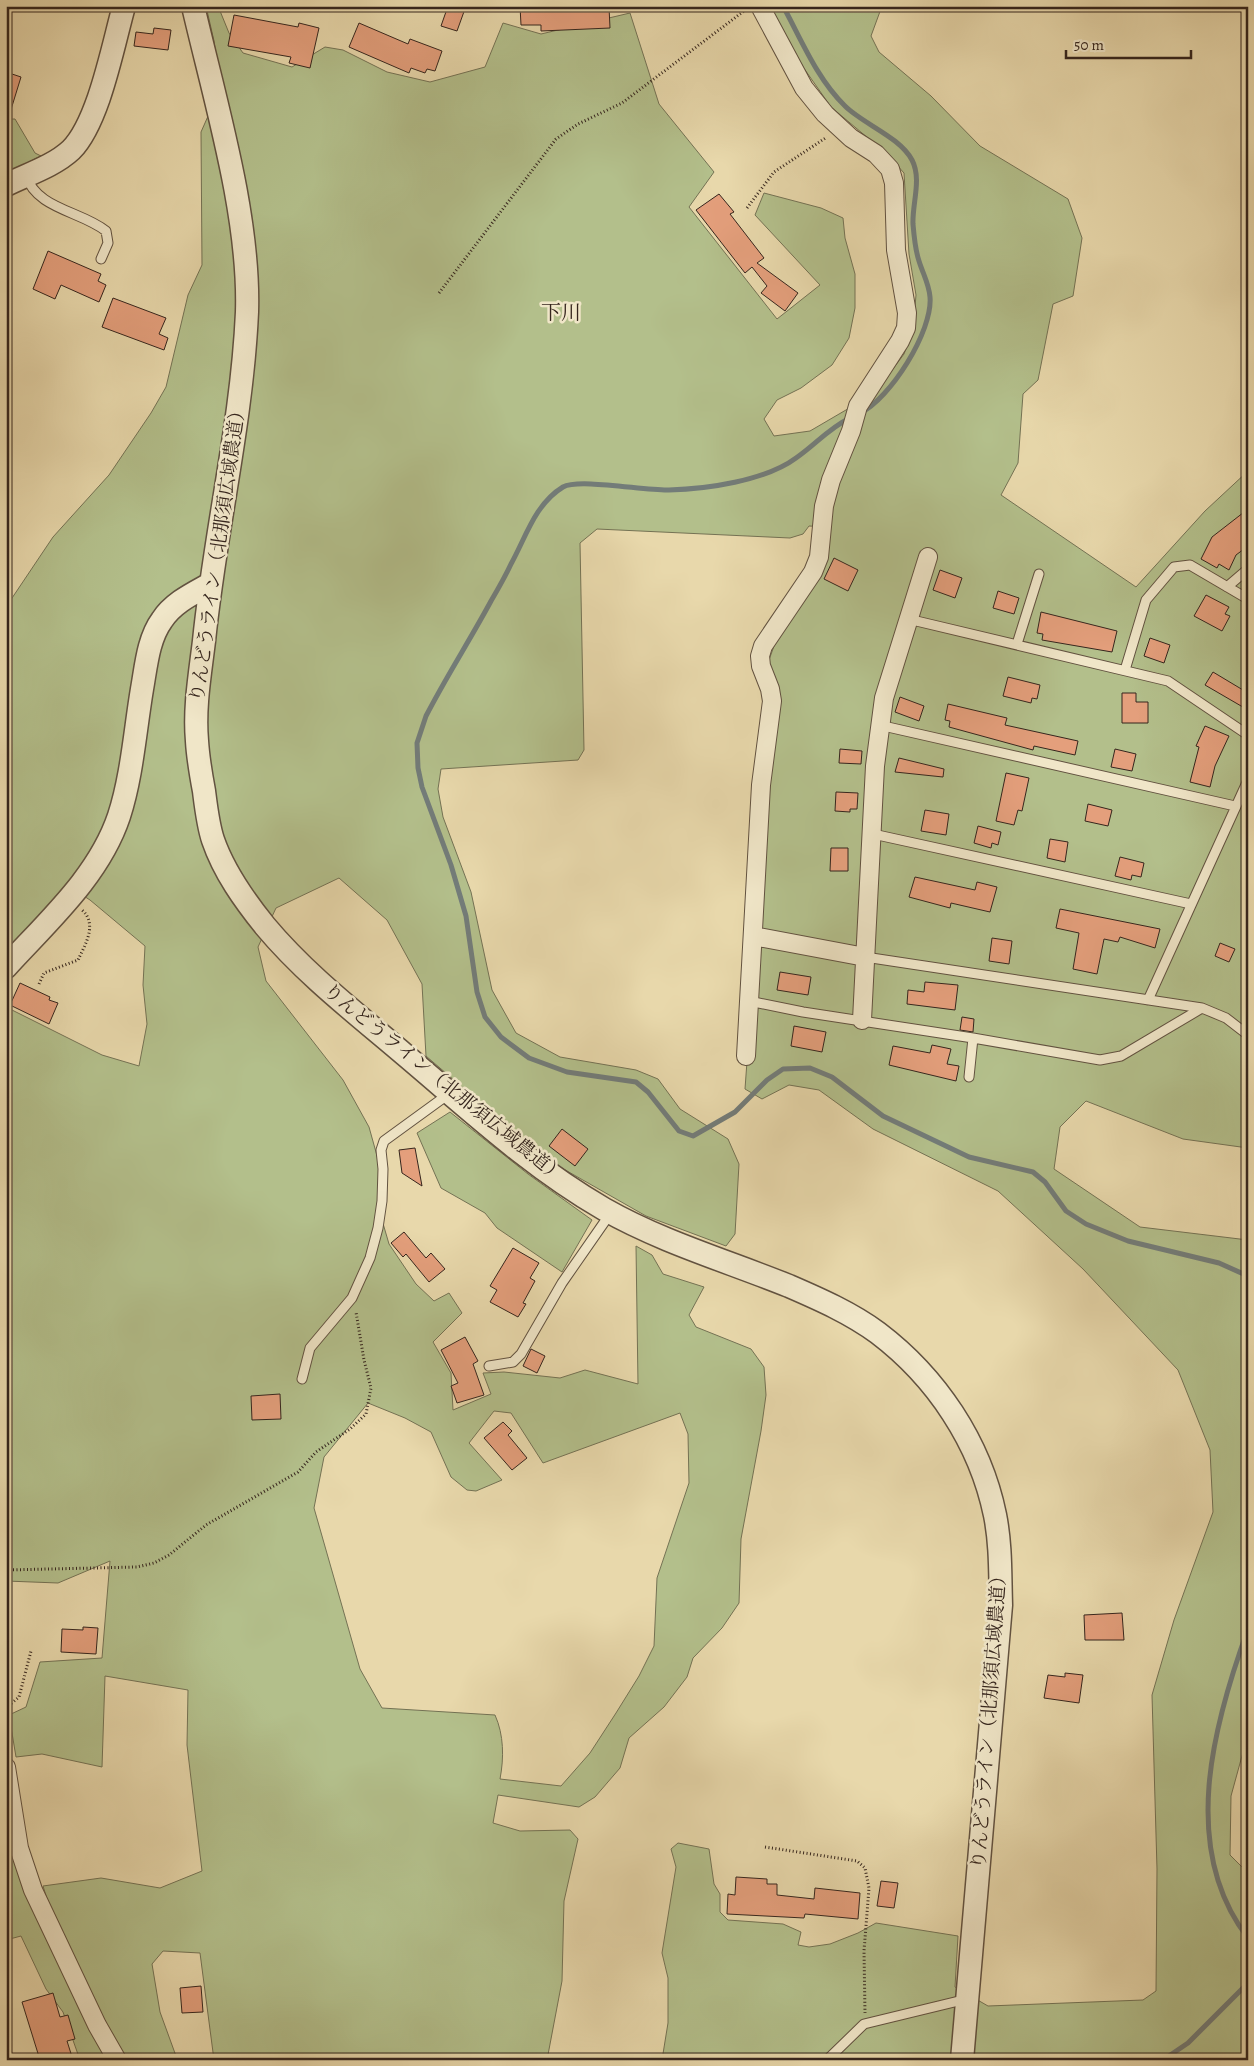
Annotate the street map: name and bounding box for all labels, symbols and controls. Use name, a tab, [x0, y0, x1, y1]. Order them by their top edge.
scale bar	[1066, 28, 1192, 60]
text: 50 m	[1074, 35, 1104, 55]
district label: 下川	[541, 299, 581, 326]
street label: りんどうライン（北那須広域農道）	[184, 400, 252, 704]
street label: りんどうライン（北那須広域農道）	[318, 977, 570, 1189]
street label: りんどうライン（北那須広域農道）	[965, 1566, 1013, 1870]

